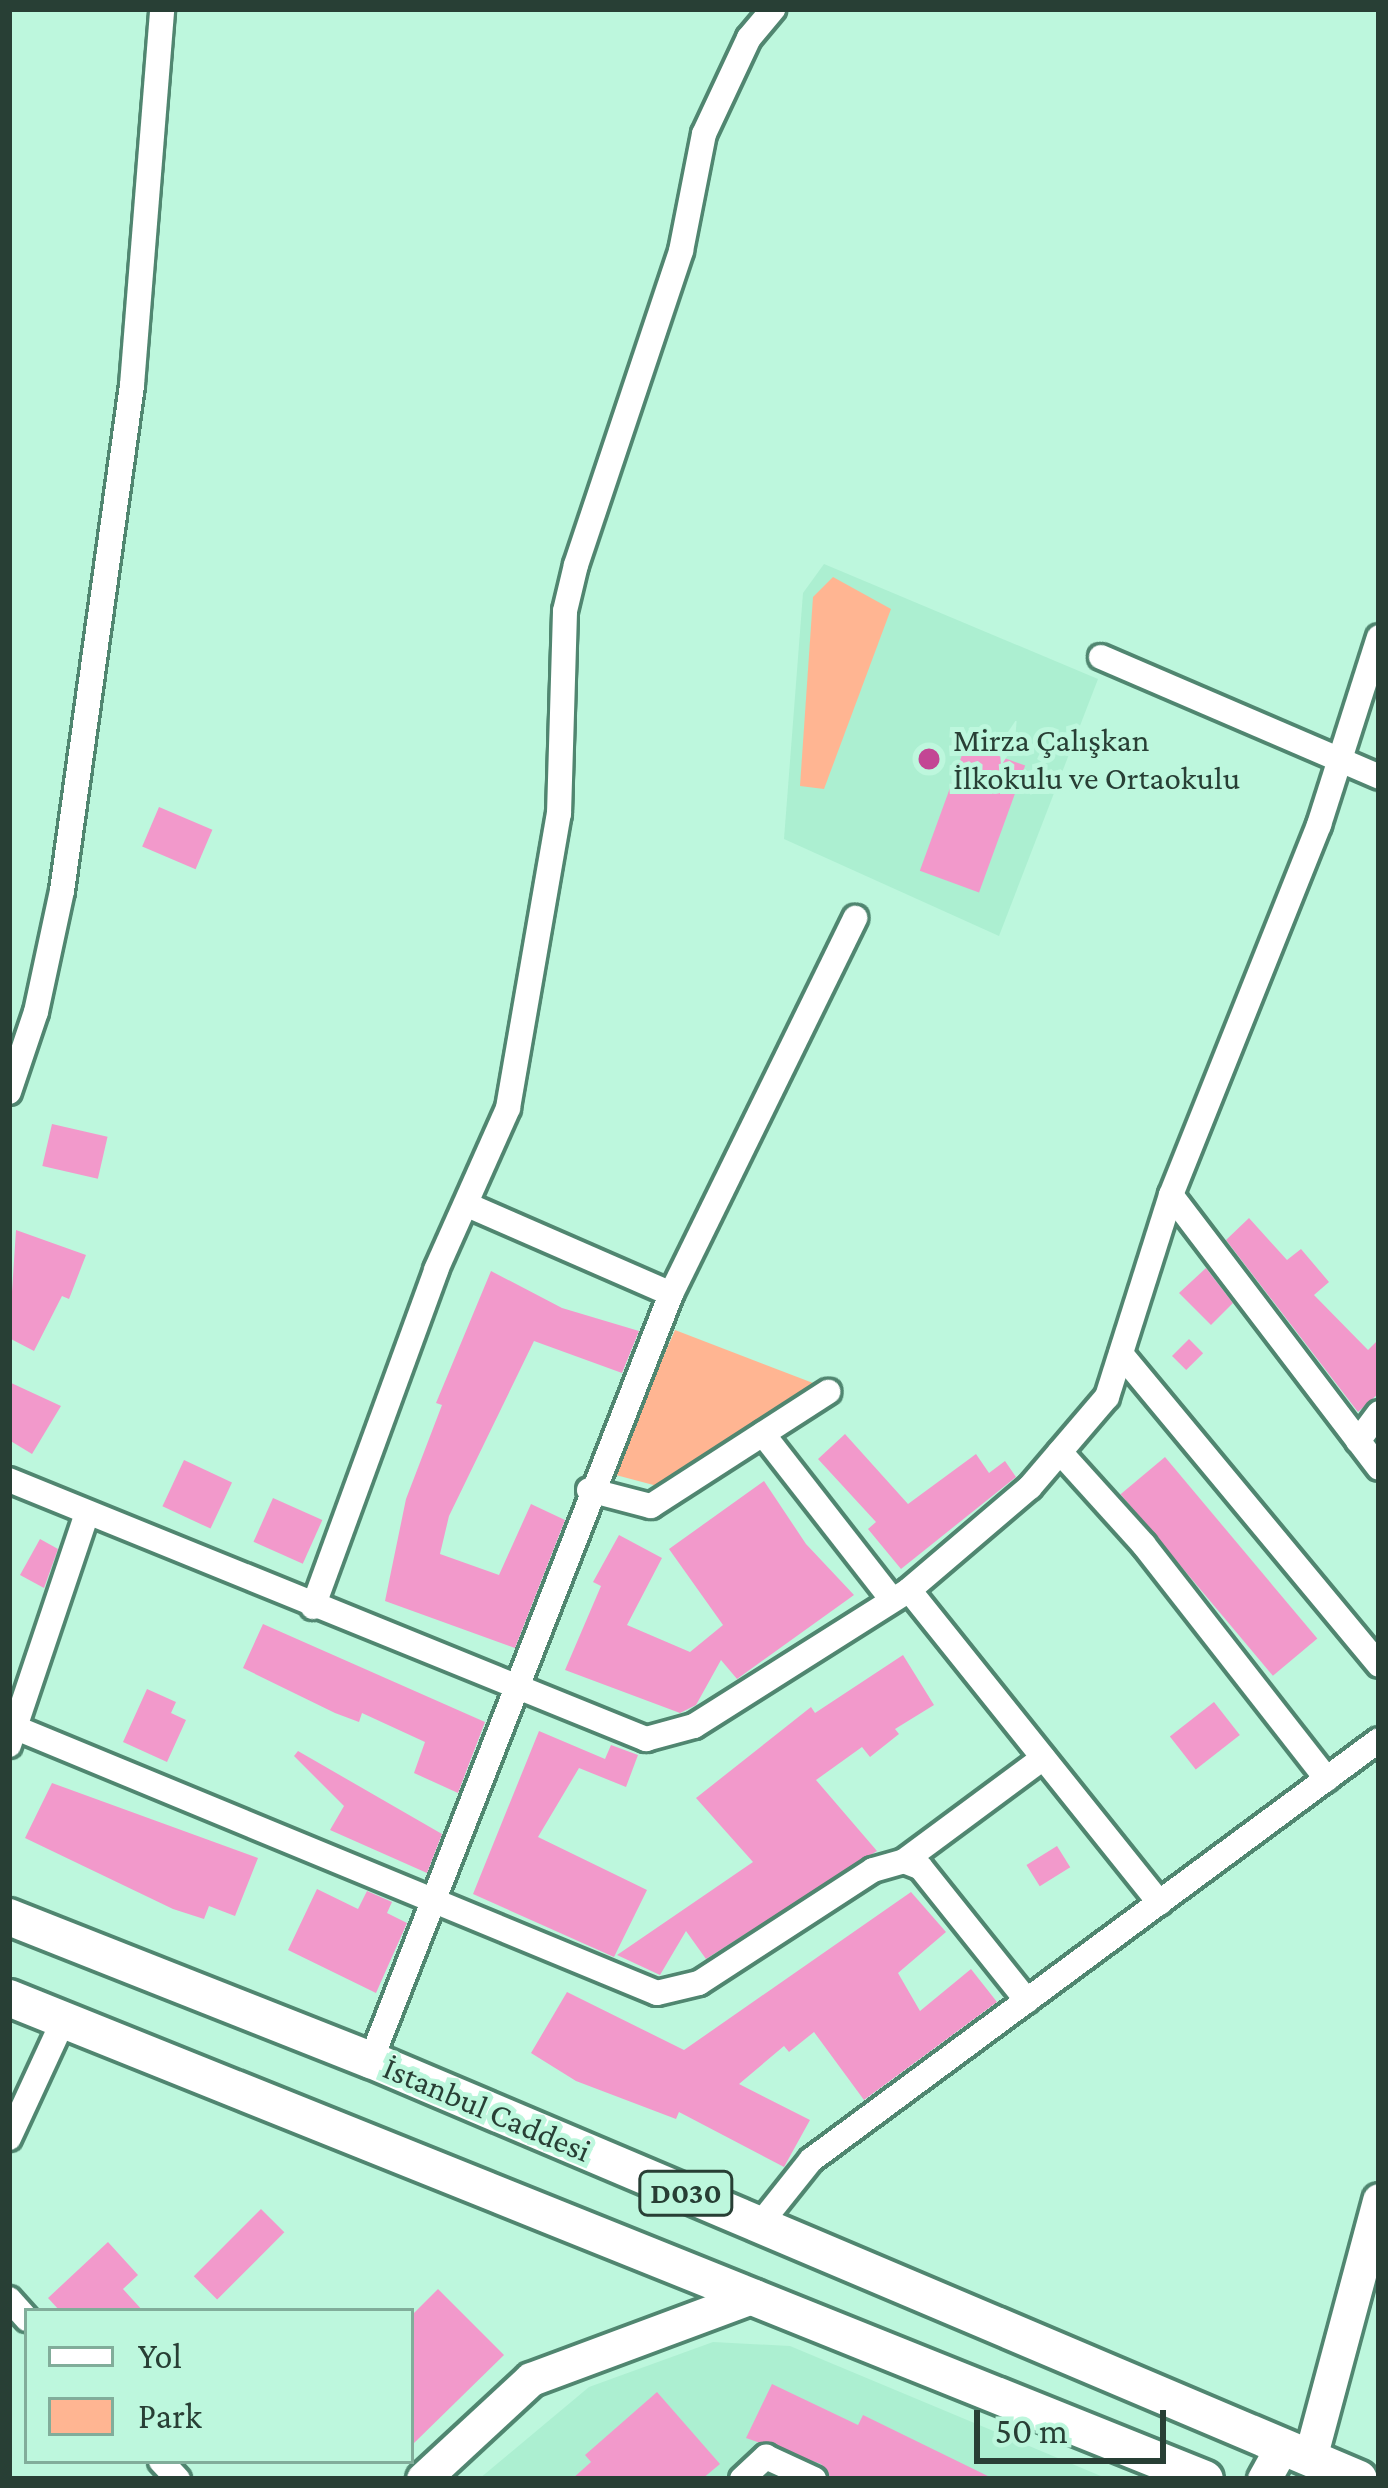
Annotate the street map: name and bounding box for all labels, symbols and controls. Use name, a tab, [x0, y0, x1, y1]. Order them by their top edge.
place label: Mirza Çalışkan İlkokulu ve Ortaokulu	[953, 720, 1240, 798]
marker: Mirza Çalışkan İlkokulu ve Ortaokulu	[916, 746, 942, 772]
street label: İstanbul Caddesi	[377, 2048, 597, 2170]
road number: D030	[638, 2169, 734, 2217]
legend	[24, 2308, 414, 2464]
text: Yol	[138, 2336, 182, 2376]
scale bar	[980, 2386, 1172, 2460]
text: Park	[138, 2396, 202, 2436]
text: 50 m	[995, 2411, 1068, 2451]

